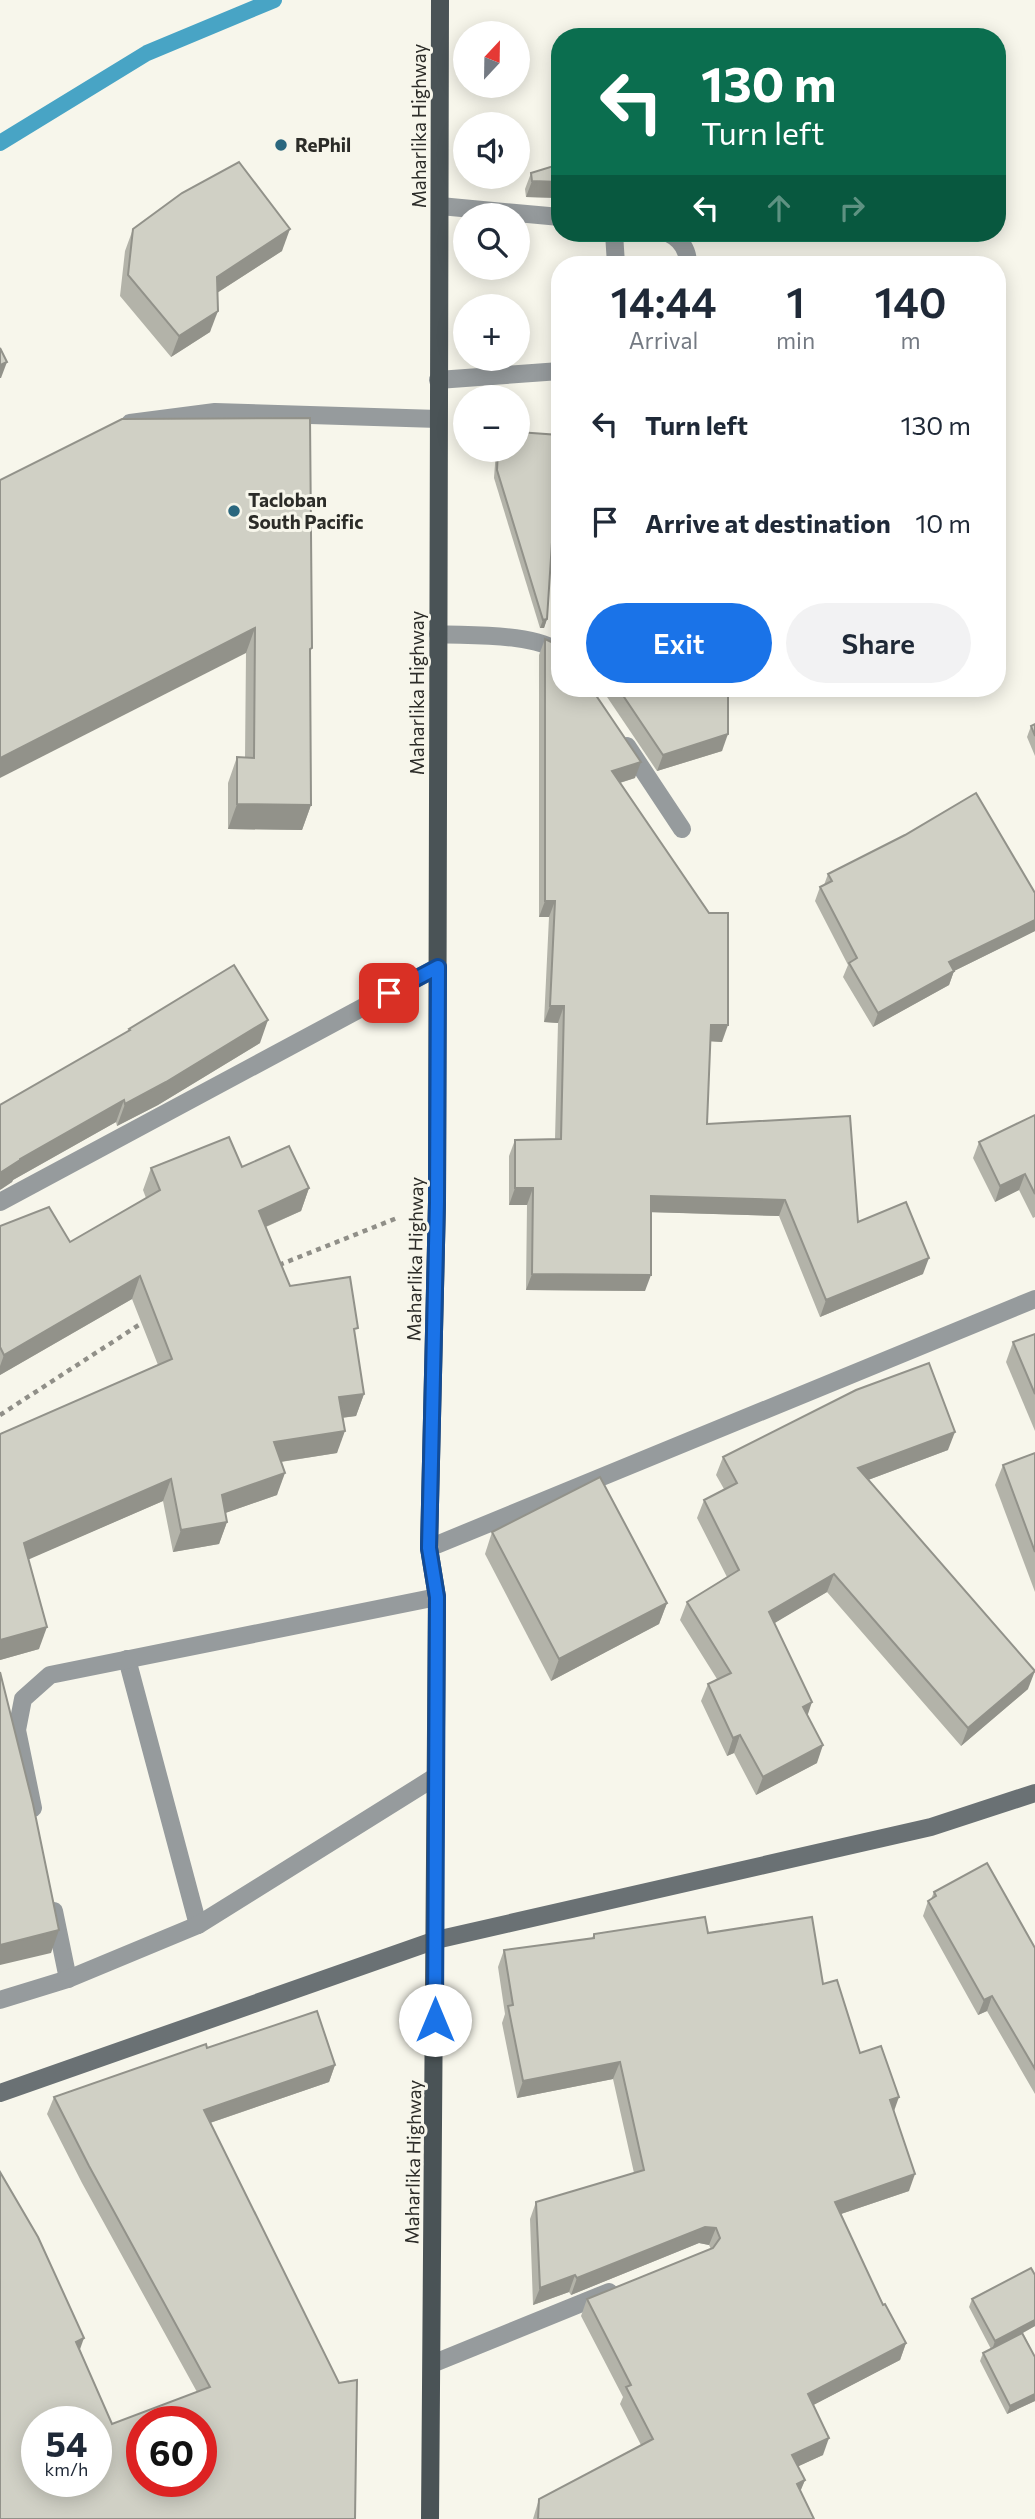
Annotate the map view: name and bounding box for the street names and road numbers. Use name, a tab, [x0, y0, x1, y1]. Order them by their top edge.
street label: Maharlika Highway	[407, 44, 430, 208]
street label: Maharlika Highway	[405, 611, 428, 775]
street label: Maharlika Highway	[402, 1176, 427, 1341]
street label: Maharlika Highway	[400, 2079, 425, 2244]

